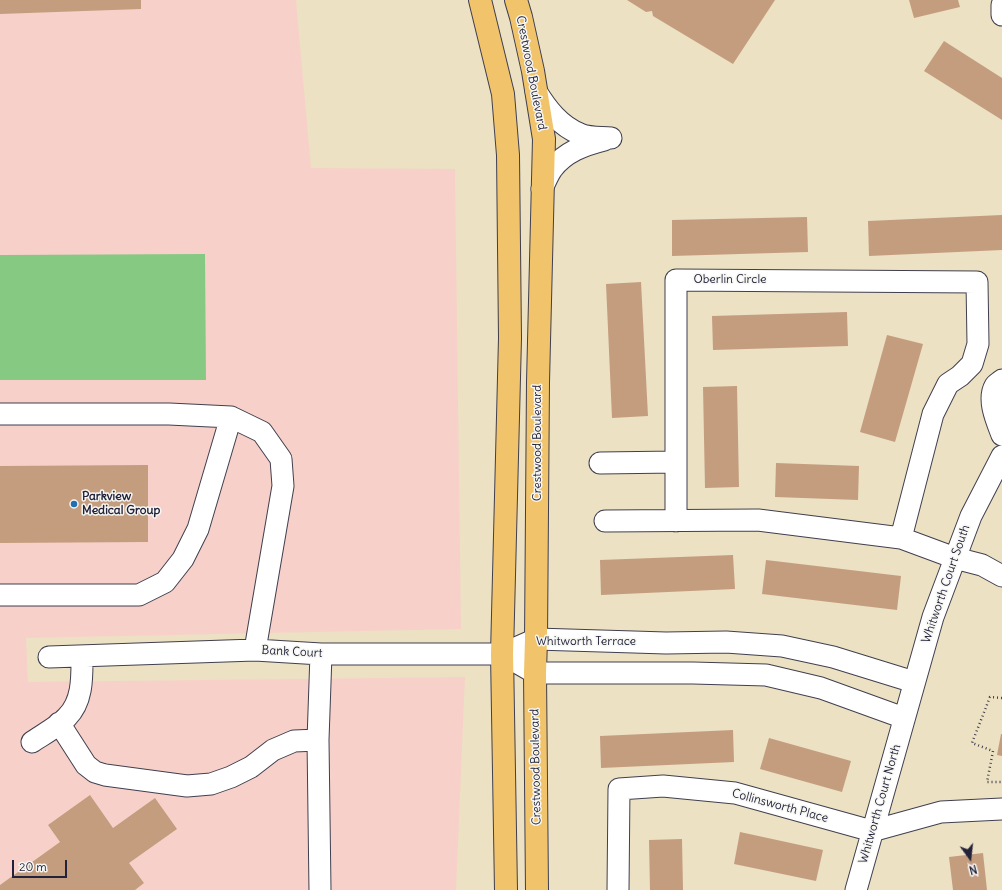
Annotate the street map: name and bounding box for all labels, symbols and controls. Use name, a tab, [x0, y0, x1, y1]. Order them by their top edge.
street label: Crestwood Boulevard	[513, 15, 549, 131]
street label: Oberlin Circle	[693, 273, 767, 287]
street label: Crestwood Boulevard	[531, 385, 545, 501]
place label: Parkview Medical Group	[82, 490, 160, 518]
marker: Parkview Medical Group	[69, 499, 79, 509]
street label: Whitworth Court South	[919, 523, 973, 645]
street label: Whitworth Terrace	[536, 635, 636, 649]
street label: Bank Court	[261, 643, 323, 661]
street label: Crestwood Boulevard	[528, 709, 544, 825]
street label: Whitworth Court North	[856, 743, 904, 865]
street label: Collinsworth Place	[730, 786, 830, 826]
north arrow	[950, 838, 990, 878]
scale bar	[14, 852, 69, 878]
text: 20 m	[19, 859, 47, 874]
text: N	[968, 862, 979, 877]

